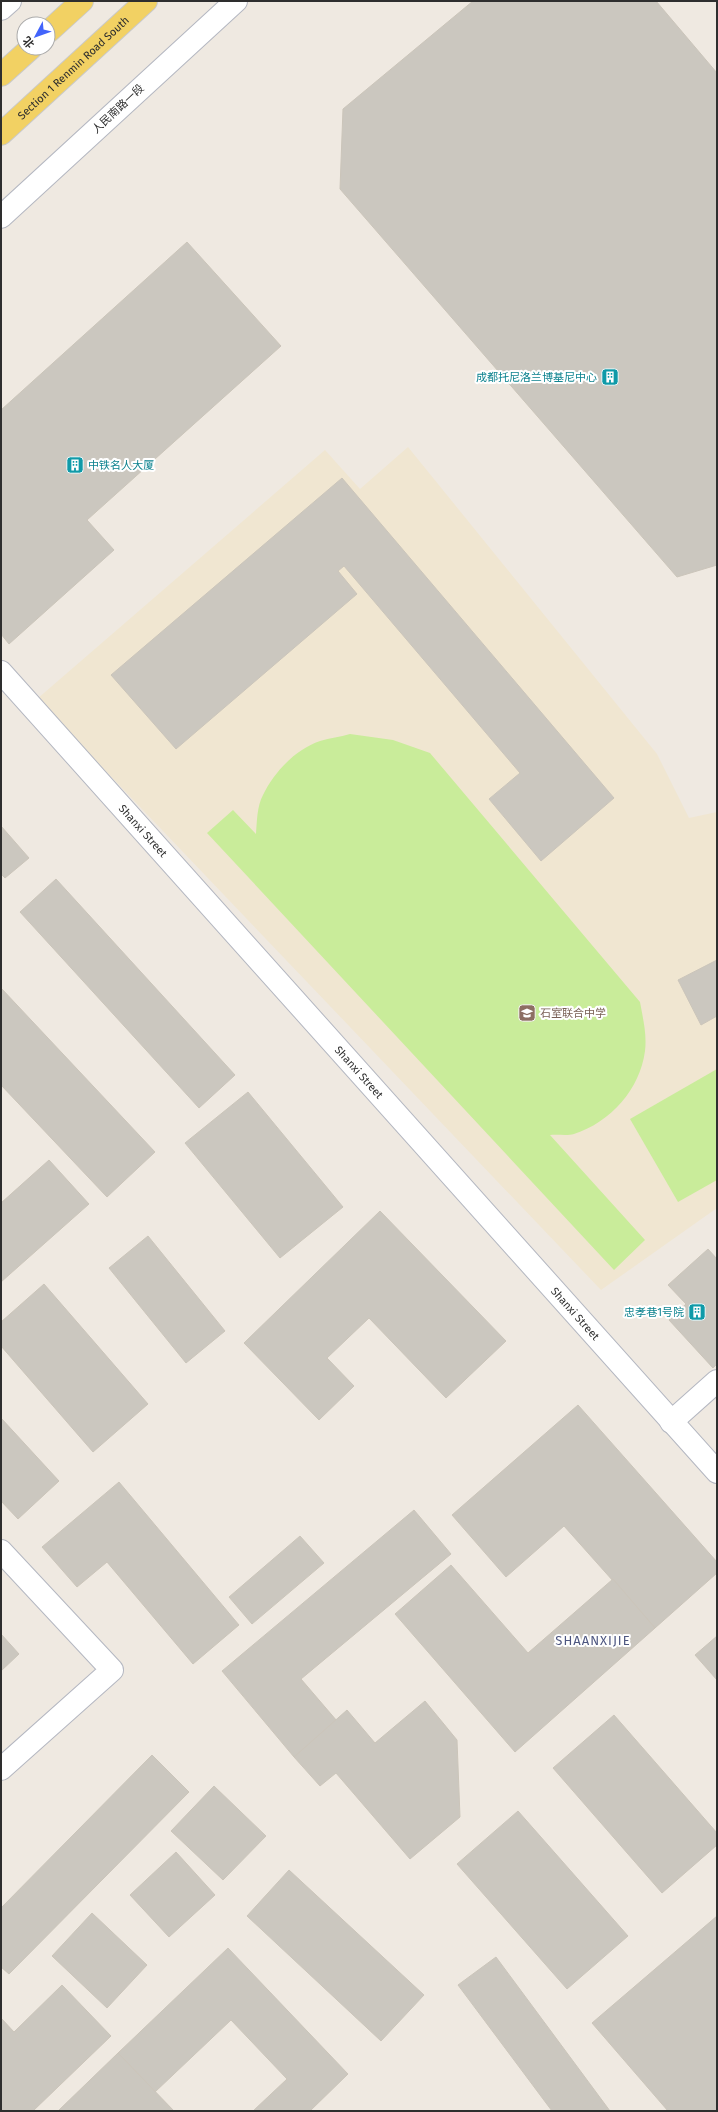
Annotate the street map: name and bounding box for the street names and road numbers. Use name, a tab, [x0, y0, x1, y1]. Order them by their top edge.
street label: Section 1 Renmin Road South	[15, 14, 132, 122]
street label: 人民南路一段	[89, 82, 147, 136]
street label: Shanxi Street	[116, 802, 170, 860]
street label: Shanxi Street	[332, 1043, 386, 1101]
street label: Shanxi Street	[548, 1285, 602, 1343]

